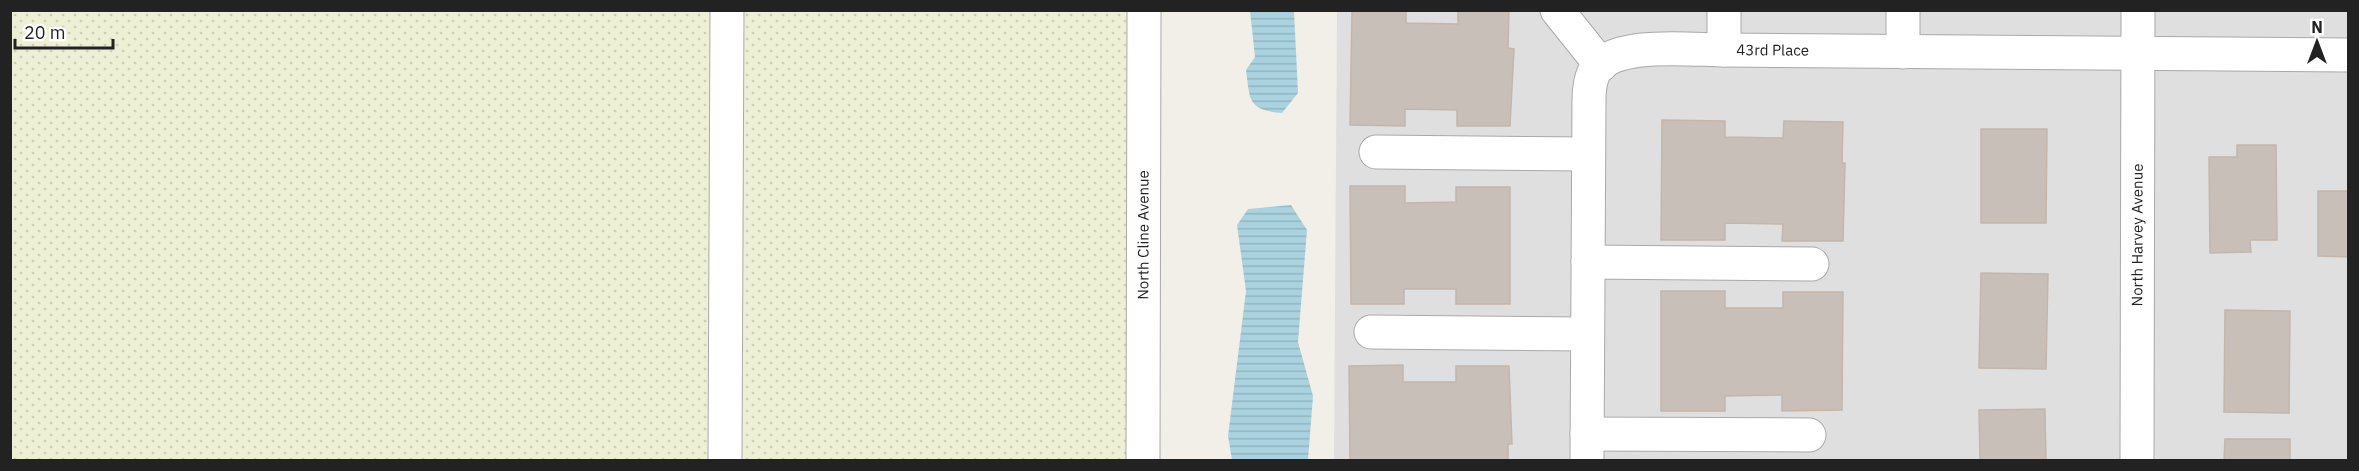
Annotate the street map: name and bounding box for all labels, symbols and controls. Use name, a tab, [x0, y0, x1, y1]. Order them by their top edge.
scale bar	[15, 12, 112, 50]
north arrow	[2287, 12, 2347, 72]
text: N	[2311, 17, 2323, 37]
text: 20 m	[24, 21, 66, 44]
street label: 43rd Place	[1736, 40, 1809, 60]
street label: North Harvey Avenue	[2127, 164, 2147, 306]
street label: North Cline Avenue	[1133, 170, 1153, 300]

